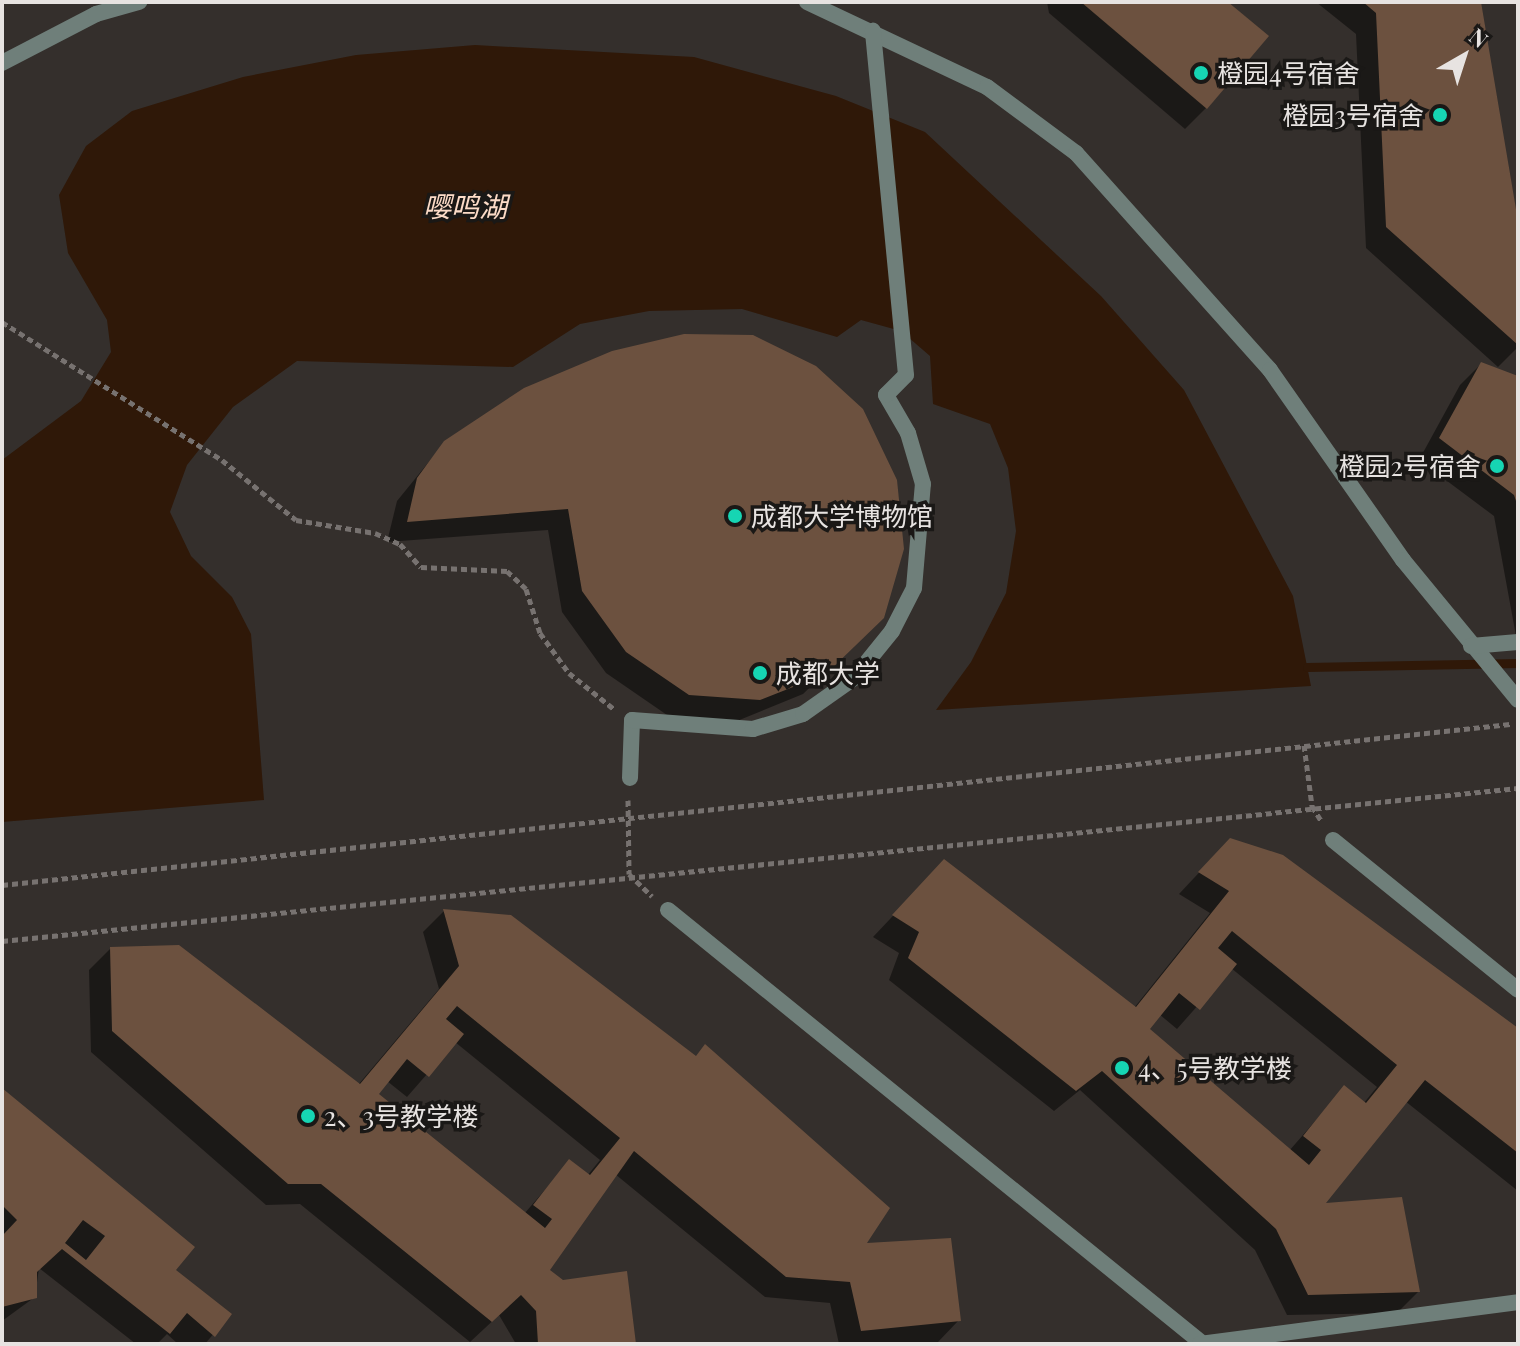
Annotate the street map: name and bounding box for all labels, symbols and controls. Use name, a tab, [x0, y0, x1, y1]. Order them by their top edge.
north arrow	[1424, 16, 1504, 96]
text: N	[1463, 21, 1495, 54]
place label: 橙园4号宿舍	[1217, 57, 1360, 89]
marker: 橙园4号宿舍	[1192, 64, 1210, 82]
place label: 橙园3号宿舍	[1282, 99, 1424, 131]
marker: 橙园3号宿舍	[1431, 106, 1449, 124]
water label: 嘤鸣湖	[423, 189, 507, 223]
place label: 橙园2号宿舍	[1339, 450, 1481, 482]
marker: 橙园2号宿舍	[1488, 457, 1506, 475]
place label: 成都大学博物馆	[751, 500, 933, 532]
marker: 成都大学博物馆	[726, 507, 744, 525]
place label: 成都大学	[776, 657, 880, 689]
marker: 成都大学	[751, 664, 769, 682]
place label: 4、5号教学楼	[1138, 1052, 1292, 1084]
marker: 4、5号教学楼	[1113, 1059, 1131, 1077]
place label: 2、3号教学楼	[324, 1100, 478, 1132]
marker: 2、3号教学楼	[299, 1107, 317, 1125]

